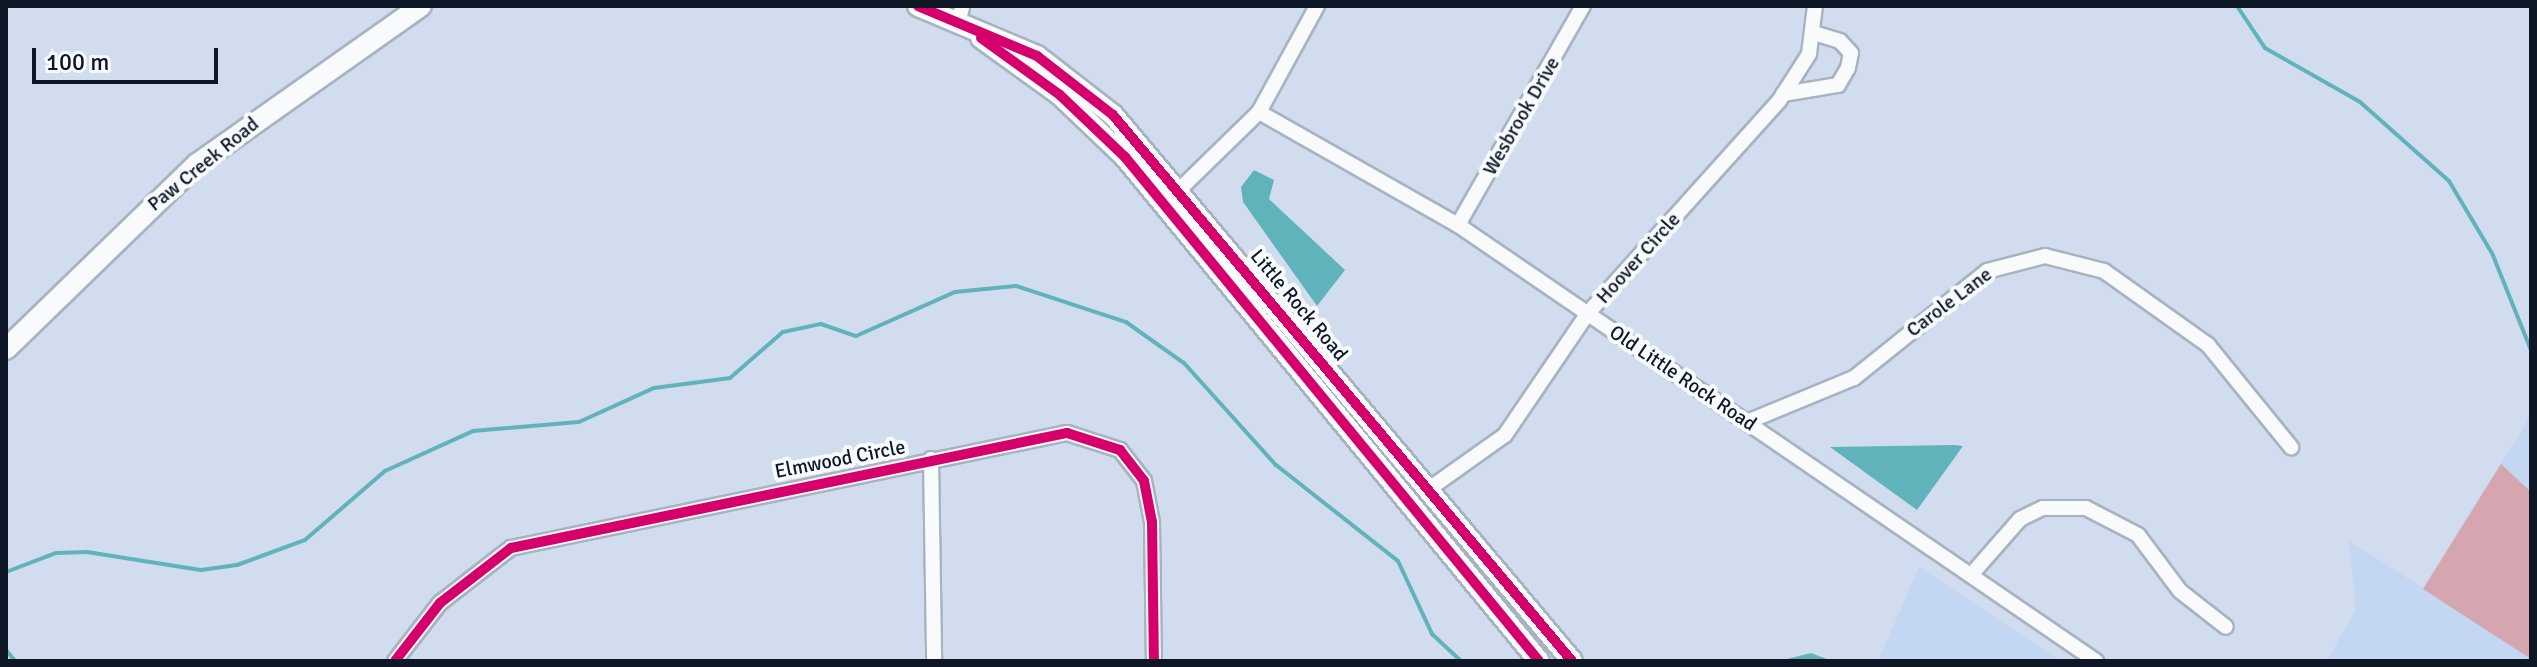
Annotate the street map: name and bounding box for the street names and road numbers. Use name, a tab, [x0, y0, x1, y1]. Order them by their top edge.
street label: Wesbrook Drive	[1477, 53, 1565, 179]
street label: Paw Creek Road	[143, 112, 263, 216]
street label: Hoover Circle	[1591, 208, 1685, 308]
street label: Little Rock Road	[1245, 244, 1353, 366]
street label: Carole Lane	[1902, 262, 1996, 342]
street label: Old Little Rock Road	[1605, 320, 1761, 436]
street label: Elmwood Circle	[773, 435, 907, 483]

